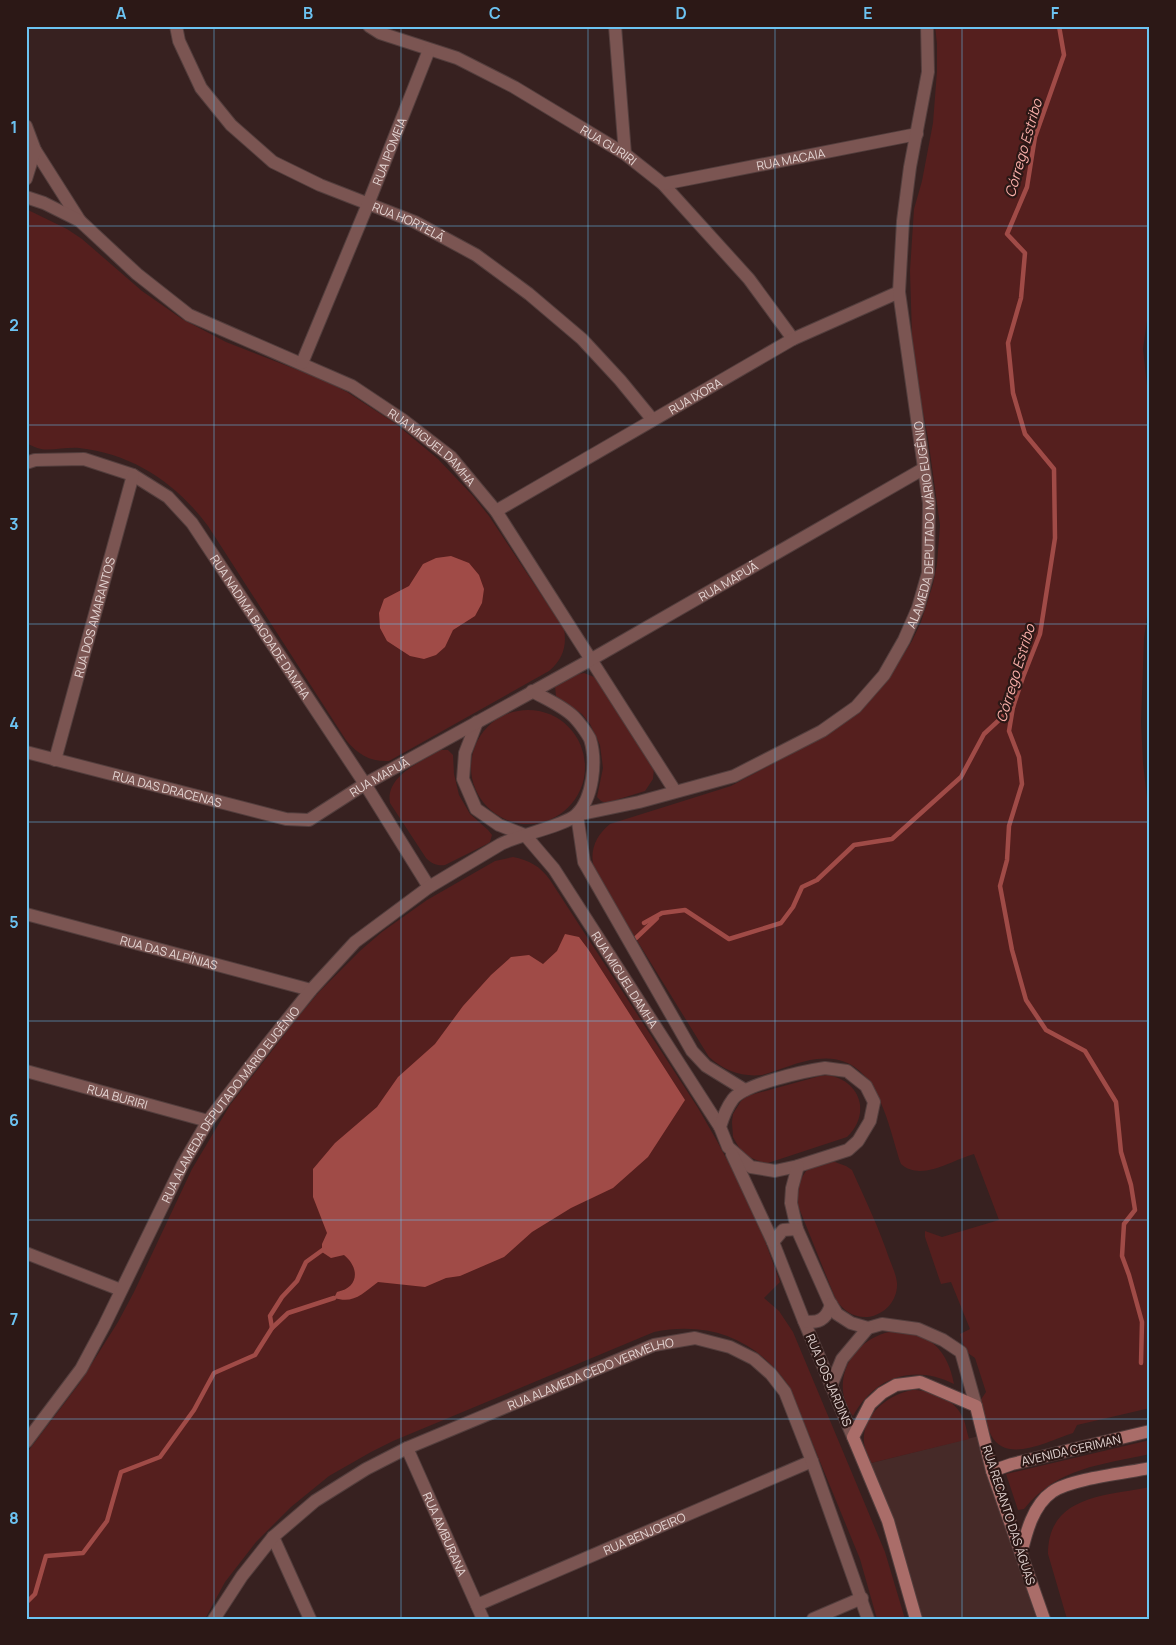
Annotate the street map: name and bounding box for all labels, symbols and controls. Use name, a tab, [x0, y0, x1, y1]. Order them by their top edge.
text: A	[116, 2, 127, 24]
text: B	[303, 2, 313, 24]
text: C	[489, 2, 501, 24]
text: D	[675, 2, 687, 24]
text: E	[863, 2, 873, 24]
text: F	[1051, 2, 1060, 24]
water label: Córrego Estribo	[1000, 96, 1046, 199]
street label: RUA IPOMEIA	[368, 114, 410, 188]
text: 1	[10, 116, 18, 138]
street label: RUA GURIRI	[578, 121, 641, 169]
street label: RUA MACAIA	[755, 144, 827, 174]
street label: RUA HORTELÃ	[370, 198, 448, 245]
text: 2	[9, 314, 19, 336]
street label: RUA IXORA	[665, 373, 725, 418]
street label: RUA MIGUEL DAMHA	[385, 404, 480, 490]
street label: ALAMEDA DEPUTADO MÁRIO EUGÊNIO	[902, 420, 938, 631]
text: 3	[9, 513, 19, 535]
street label: RUA NADIMA BAGDADE DAMHA	[207, 551, 315, 702]
street label: RUA DOS AMARANTOS	[69, 555, 119, 679]
street label: RUA MAPUÃ	[695, 557, 761, 605]
water label: Córrego Estribo	[991, 621, 1039, 724]
text: 4	[9, 712, 19, 734]
street label: RUA MAPUÃ	[346, 753, 412, 800]
street label: RUA DAS DRACENAS	[111, 766, 224, 811]
text: 5	[9, 911, 19, 933]
street label: RUA MIGUEL DAMHA	[588, 928, 663, 1031]
street label: RUA DAS ALPÍNIAS	[118, 931, 220, 973]
street label: RUA ALAMEDA DEPUTADO MÁRIO EUGÊNIO	[157, 1002, 303, 1206]
street label: RUA BURIRI	[85, 1080, 150, 1113]
text: 6	[9, 1109, 19, 1131]
text: 7	[10, 1308, 18, 1330]
street label: RUA DOS JARDINS	[802, 1331, 856, 1429]
street label: RUA ALAMEDA CEDO VERMELHO	[505, 1333, 675, 1414]
street label: AVENIDA CERIMAN	[1020, 1430, 1122, 1470]
street label: RUA RECANTO DAS ÁGUAS	[978, 1443, 1040, 1587]
street label: RUA AMBURANA	[419, 1489, 471, 1579]
text: 8	[9, 1507, 19, 1529]
street label: RUA BENJOEIRO	[600, 1508, 688, 1558]

